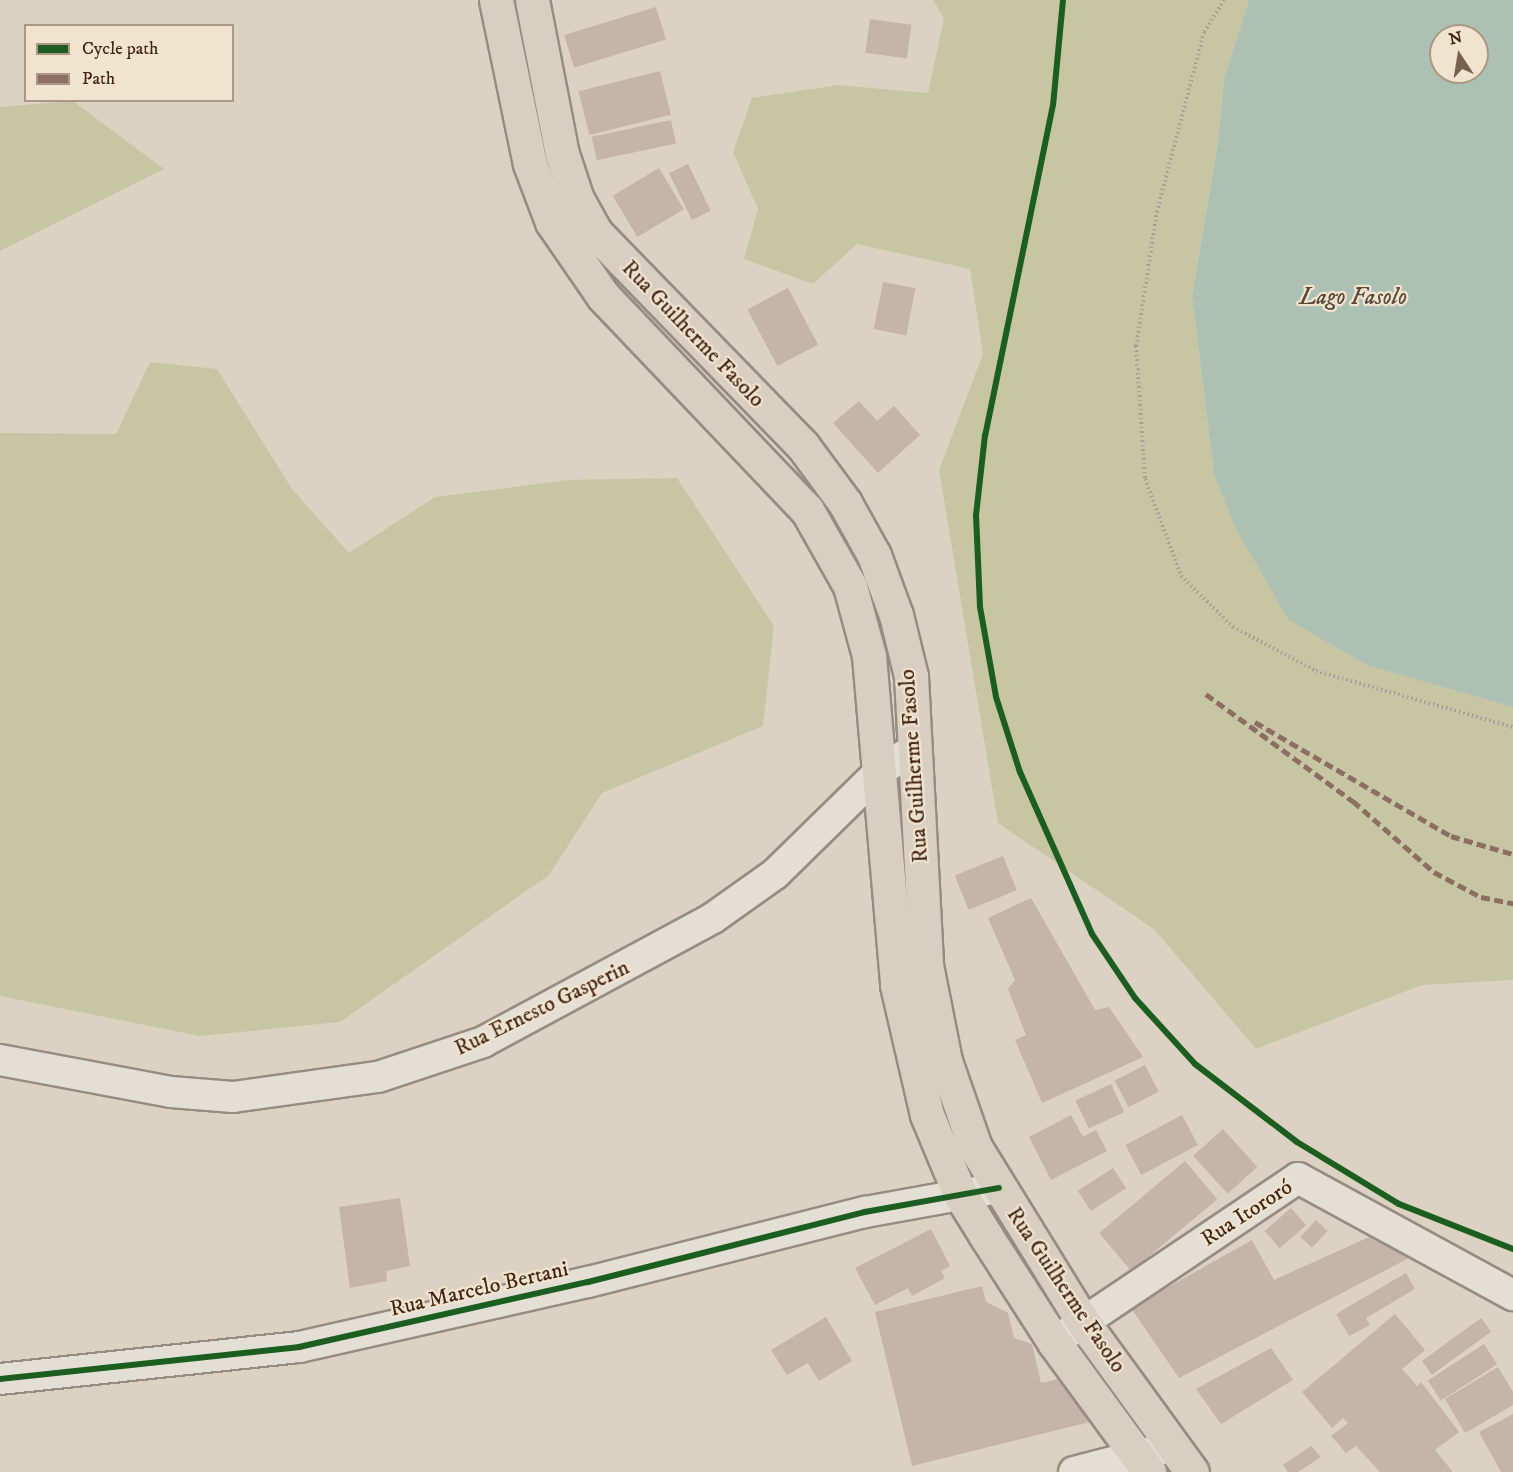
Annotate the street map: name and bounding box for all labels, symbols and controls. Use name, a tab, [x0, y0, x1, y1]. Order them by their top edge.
legend	[24, 24, 234, 102]
north arrow	[1429, 24, 1489, 84]
text: N	[1447, 27, 1464, 49]
text: Cycle path	[82, 38, 159, 60]
text: Path	[82, 68, 115, 90]
street label: Rua Guilherme Fasolo	[616, 255, 770, 413]
water label: Lago Fasolo	[1299, 284, 1407, 312]
street label: Rua Guilherme Fasolo	[894, 668, 934, 864]
street label: Rua Ernesto Gasperin	[450, 954, 634, 1062]
street label: Rua Itororó	[1196, 1174, 1298, 1252]
street label: Rua Guilherme Fasolo	[1001, 1202, 1131, 1378]
street label: Rua Marcelo Bertani	[387, 1256, 571, 1322]

